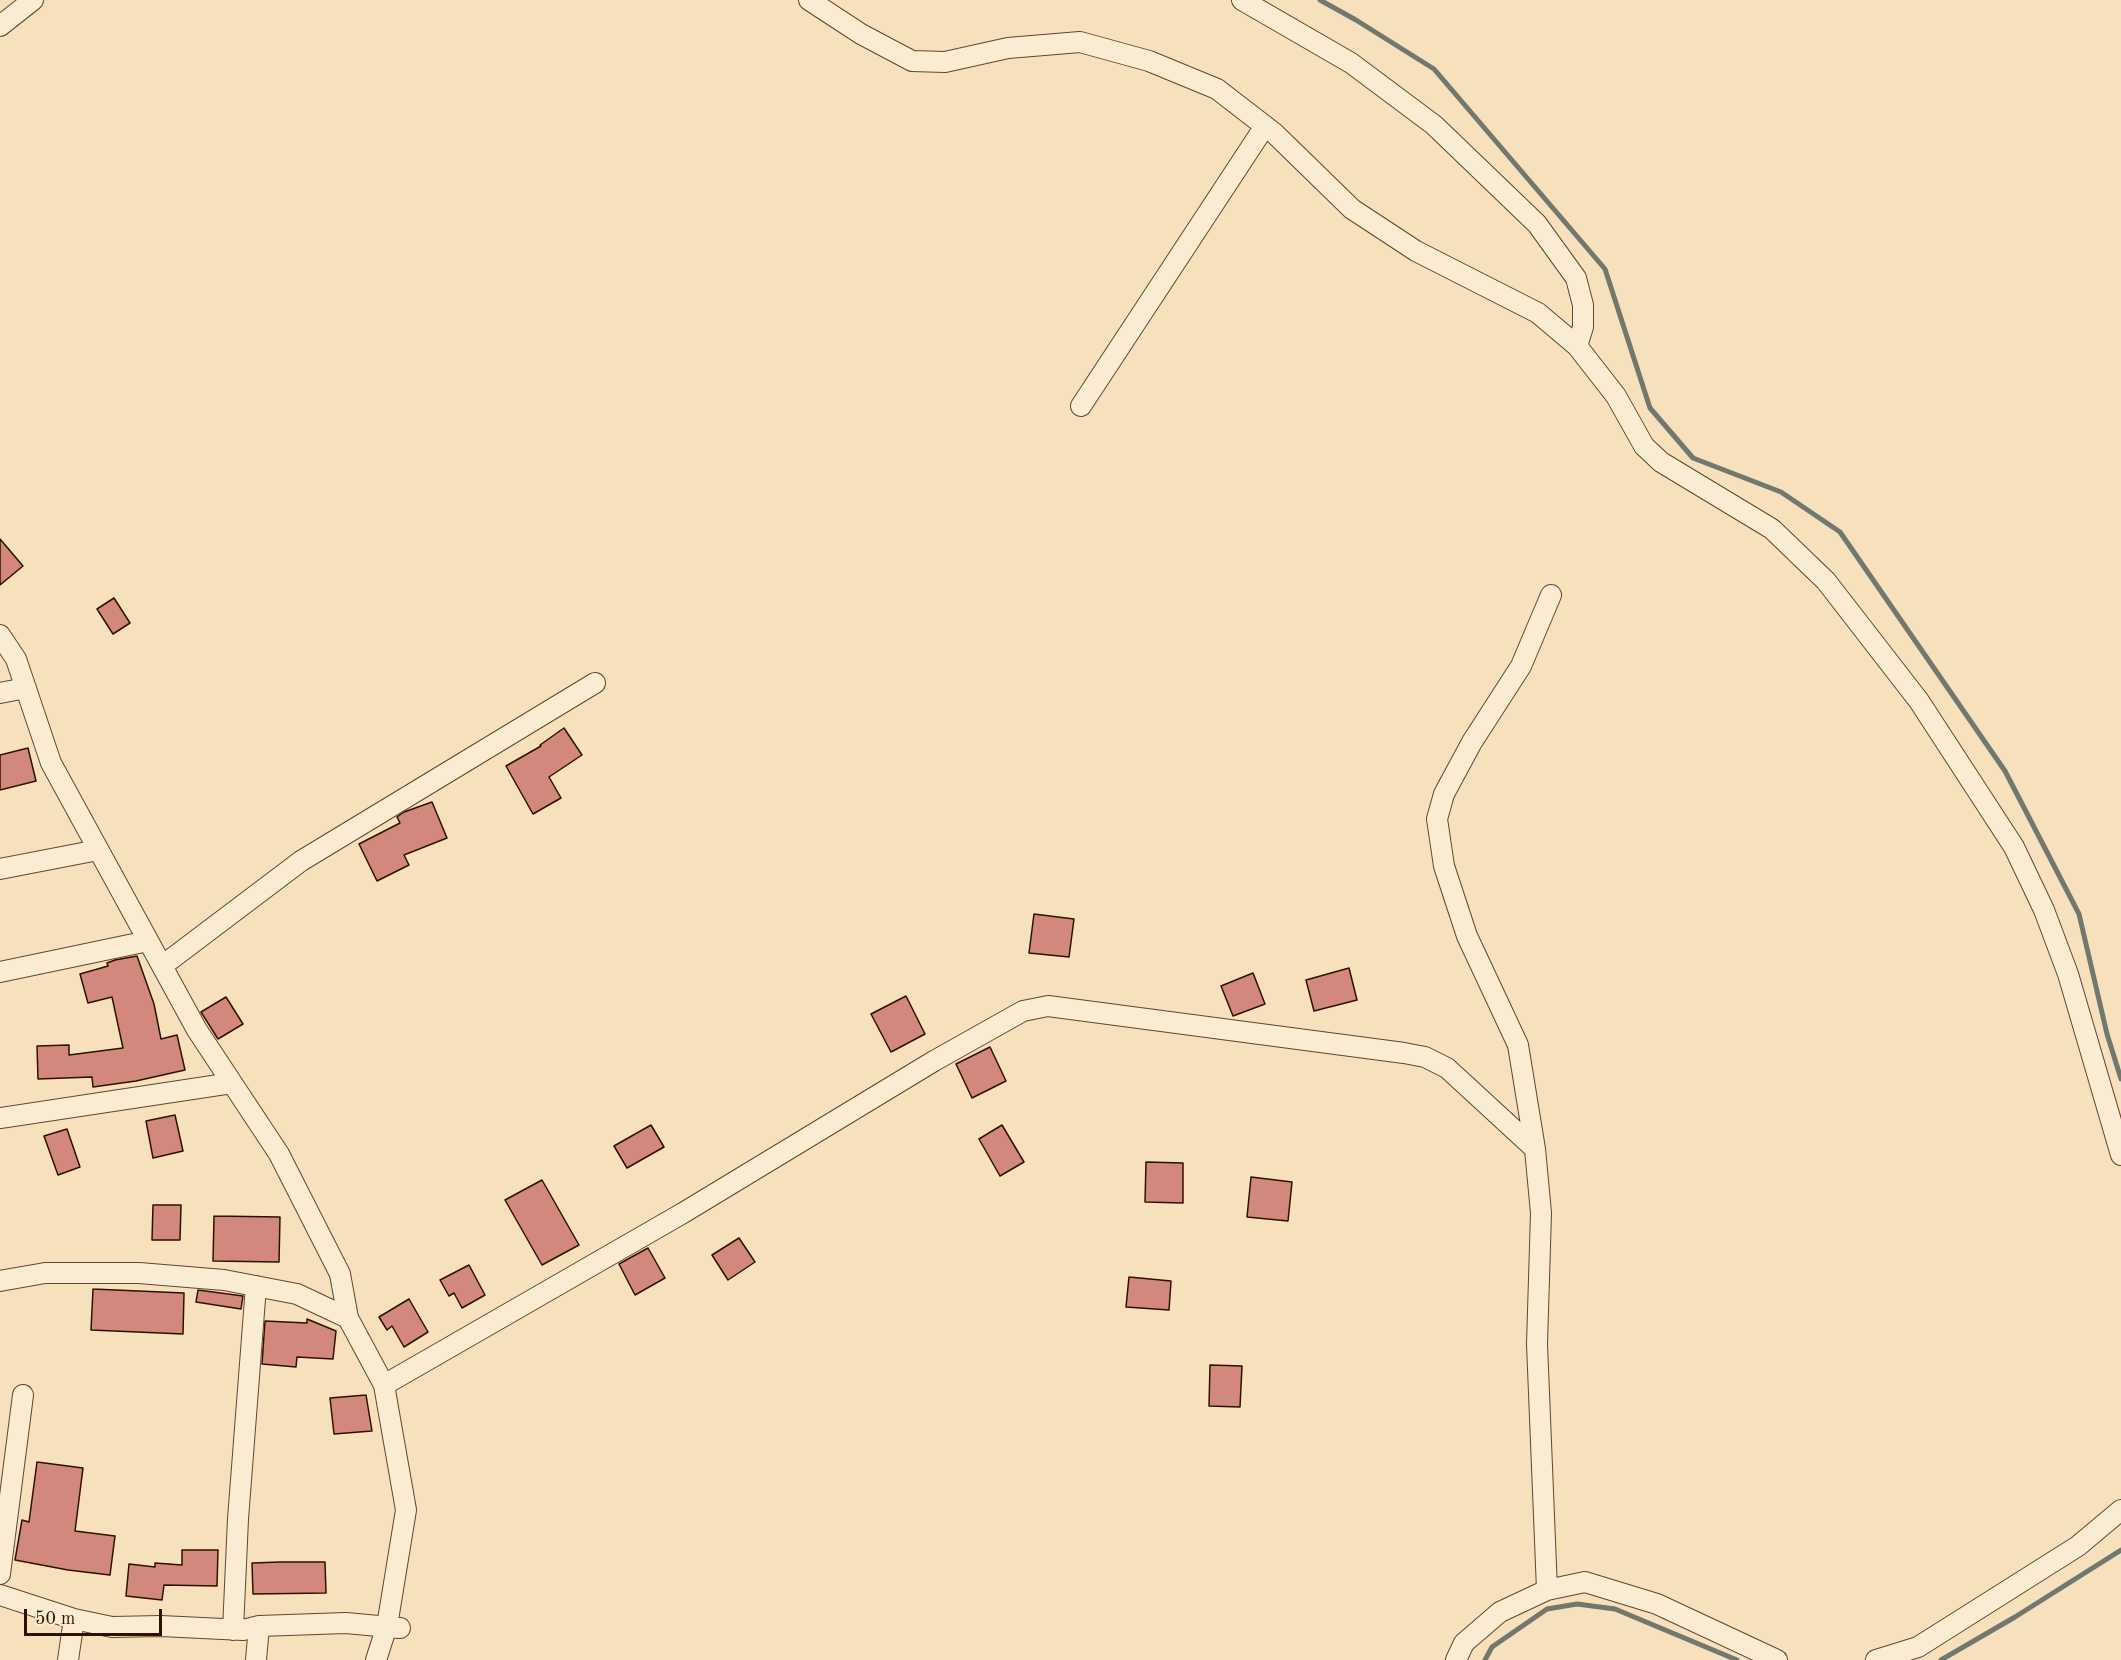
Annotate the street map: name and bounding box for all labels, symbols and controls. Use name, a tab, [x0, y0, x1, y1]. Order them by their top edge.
scale bar	[27, 1597, 165, 1635]
text: 50 m	[35, 1610, 75, 1628]

